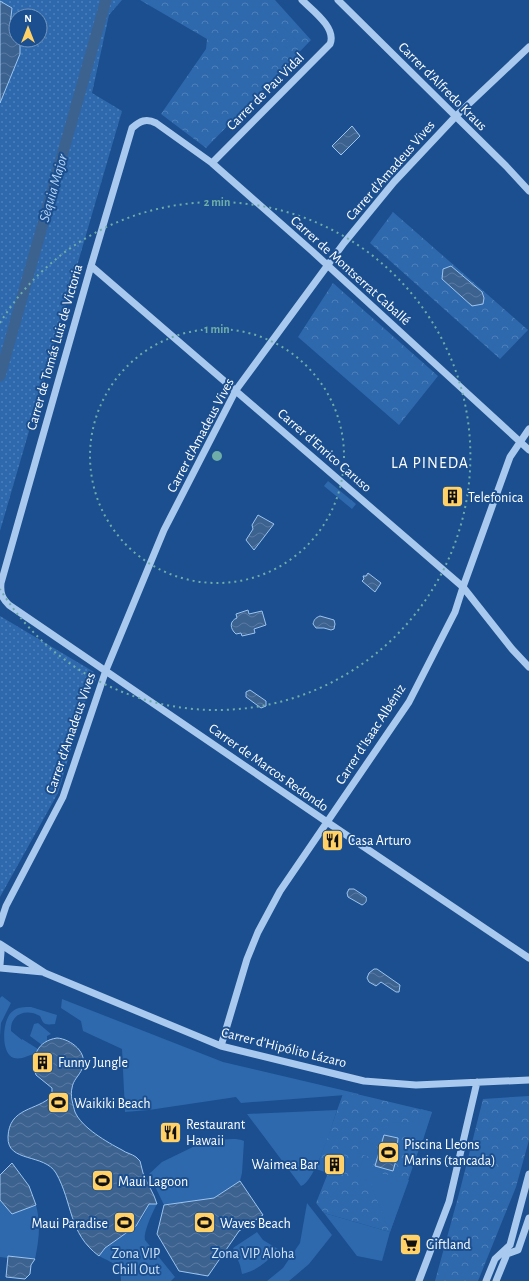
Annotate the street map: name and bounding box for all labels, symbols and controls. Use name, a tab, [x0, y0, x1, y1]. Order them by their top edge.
north arrow	[8, 8, 48, 48]
text: N	[24, 13, 32, 24]
street label: Carrer d'Alfredo Kraus	[395, 40, 489, 134]
street label: Carrer de Pau Vidal	[224, 50, 307, 133]
street label: Carrer d'Amadeus Vives	[344, 118, 438, 223]
water label: Sèquia Major	[37, 151, 71, 224]
text: 2 min	[204, 196, 230, 208]
street label: Carrer de Montserrat Caballé	[288, 213, 413, 328]
street label: Carrer de Tomás Luis de Victoria	[25, 262, 85, 432]
text: 1 min	[204, 323, 230, 335]
street label: Carrer d'Amadeus Vives	[165, 376, 237, 495]
street label: Carrer d'Enrico Caruso	[275, 406, 374, 495]
centre of rings	[210, 449, 224, 463]
district label: LA PINEDA	[391, 455, 469, 471]
building icon: Telefonica	[440, 484, 466, 510]
place label: Telefonica	[468, 491, 524, 505]
street label: Carrer d'Amadeus Vives	[44, 671, 98, 796]
street label: Carrer d'Isaac Albéniz	[333, 682, 409, 787]
street label: Carrer de Marcos Redondo	[206, 721, 331, 814]
restaurant icon: Casa Arturo	[320, 827, 346, 853]
place label: Casa Arturo	[348, 834, 411, 848]
street label: Carrer d'Hipólito Lázaro	[220, 1026, 348, 1070]
building icon: Funny Jungle	[29, 1049, 55, 1075]
place label: Funny Jungle	[58, 1056, 128, 1070]
sports icon: Waikiki Beach	[45, 1090, 71, 1116]
place label: Waikiki Beach	[74, 1097, 150, 1111]
place label: Restaurant Hawaii	[186, 1118, 246, 1148]
restaurant icon: Restaurant Hawaii	[157, 1119, 183, 1145]
place label: Piscina Lleons Marins (tancada)	[404, 1138, 496, 1168]
sports icon: Piscina Lleons Marins (tancada)	[375, 1139, 401, 1165]
building icon: Waimea Bar	[321, 1151, 347, 1177]
place label: Waimea Bar	[252, 1158, 318, 1172]
sports icon: Maui Lagoon	[90, 1168, 116, 1194]
place label: Maui Lagoon	[118, 1175, 188, 1189]
sports icon: Maui Paradise	[111, 1210, 137, 1236]
sports icon: Waves Beach	[192, 1210, 218, 1236]
place label: Maui Paradise	[31, 1217, 108, 1231]
place label: Waves Beach	[220, 1217, 291, 1231]
supermarket icon: Giftland	[397, 1231, 423, 1257]
place label: Giftland	[426, 1238, 471, 1252]
park label: Zona VIP Chill Out	[112, 1247, 160, 1277]
park label: Zona VIP Aloha	[211, 1247, 295, 1261]

